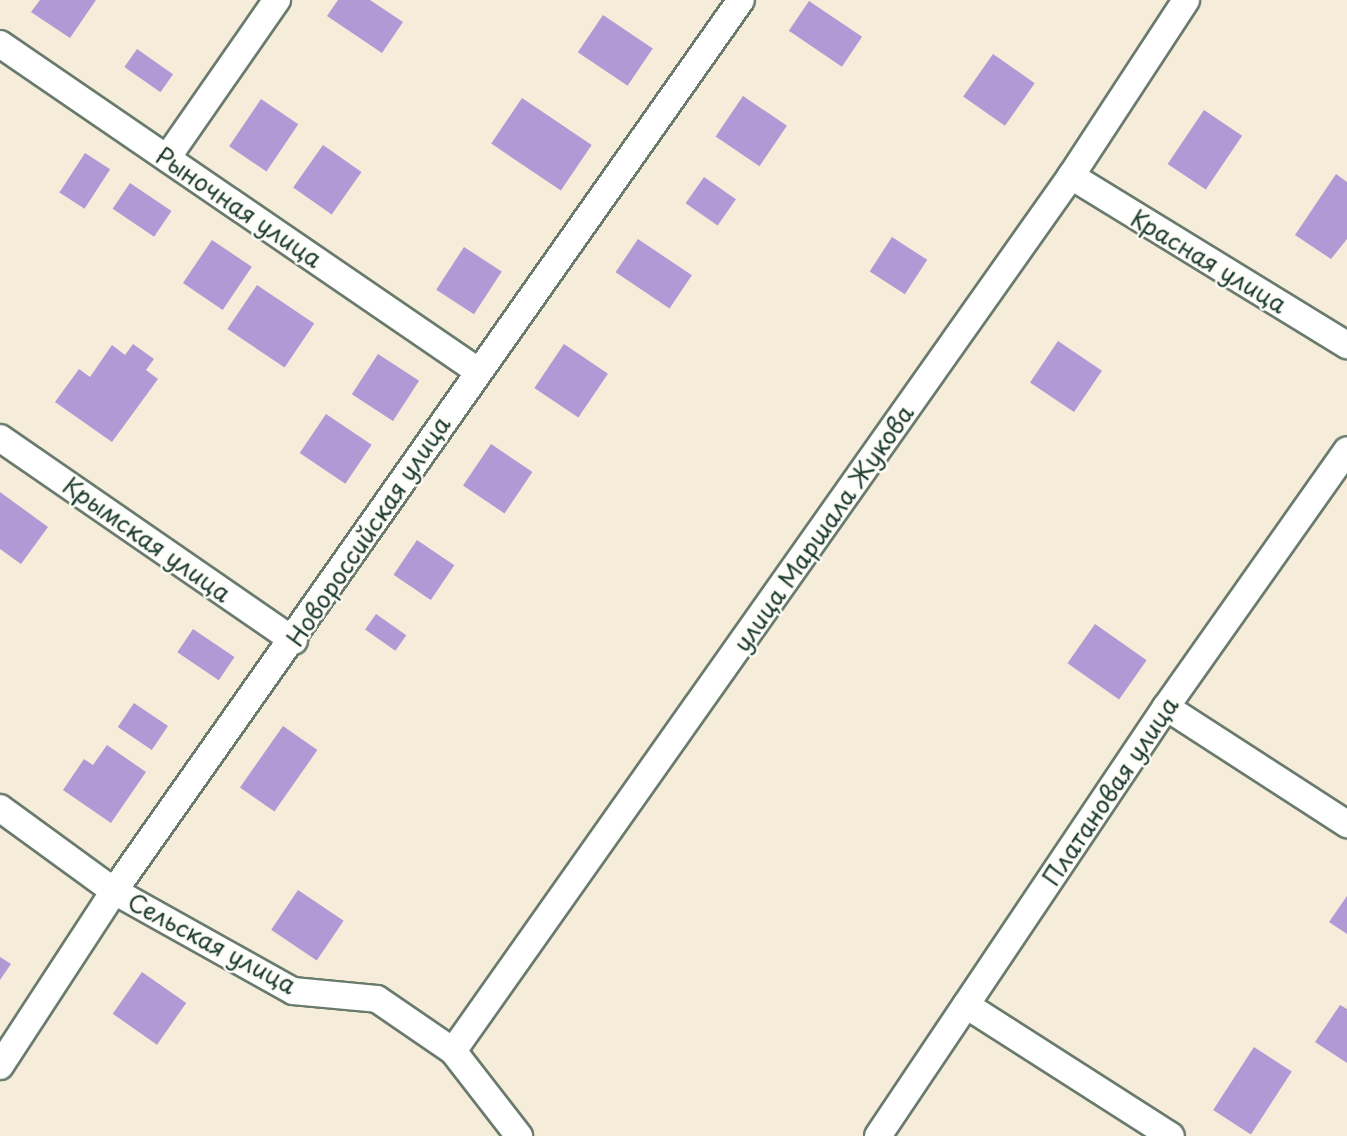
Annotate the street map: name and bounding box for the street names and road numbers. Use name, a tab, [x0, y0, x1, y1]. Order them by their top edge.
street label: Рыночная улица	[150, 140, 328, 274]
street label: Красная улица	[1125, 203, 1293, 319]
street label: улица Маршала Жукова	[726, 398, 920, 658]
street label: Новороссийская улица	[280, 410, 456, 652]
street label: Крымская улица	[57, 470, 237, 608]
street label: Платановая улица	[1036, 691, 1184, 891]
street label: Сельская улица	[122, 886, 302, 1000]

